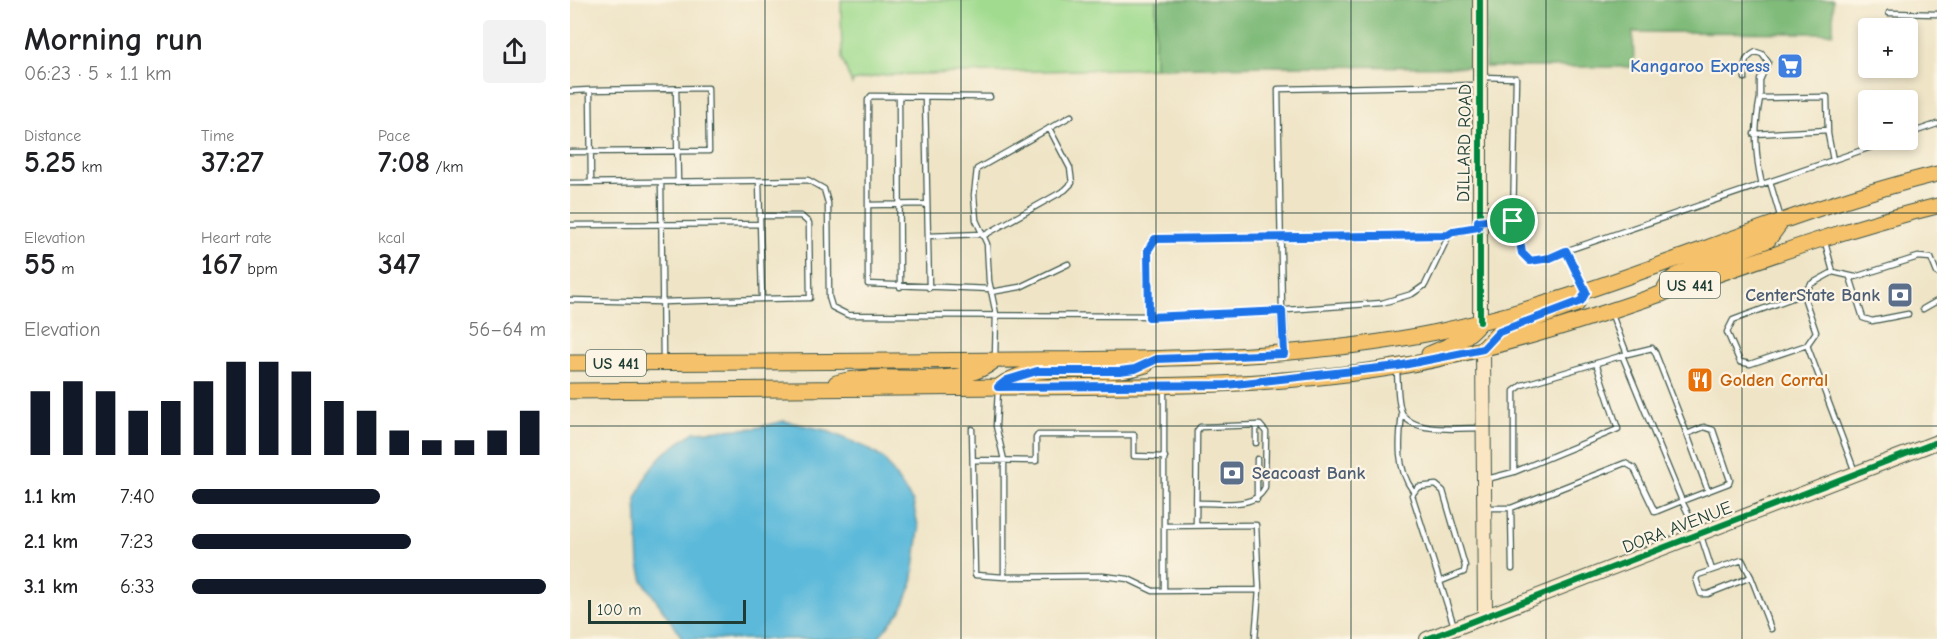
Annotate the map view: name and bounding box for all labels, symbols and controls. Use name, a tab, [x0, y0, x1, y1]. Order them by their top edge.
map controls	[1858, 18, 1918, 150]
button: +	[1858, 18, 1918, 78]
text: Morning run	[24, 20, 203, 58]
button: share	[483, 20, 546, 83]
supermarket icon: Kangaroo Express	[1775, 51, 1805, 81]
place label: Kangaroo Express	[1630, 56, 1770, 77]
text: 06:23 · 5 × 1.1 km	[24, 62, 172, 85]
street label: DILLARD ROAD	[1453, 84, 1476, 202]
button: −	[1858, 90, 1918, 150]
text: Distance	[24, 127, 81, 145]
text: Time	[201, 127, 234, 145]
text: Pace	[378, 127, 410, 145]
text: 5.25	[24, 145, 76, 180]
text: 37:27	[201, 145, 264, 180]
text: 7:08	[378, 145, 430, 180]
text: km	[76, 158, 103, 176]
text: /km	[430, 158, 464, 176]
pin	[1487, 195, 1538, 246]
icon: arrive	[1496, 204, 1529, 237]
text: Elevation	[24, 229, 85, 247]
text: Heart rate	[201, 229, 272, 247]
text: kcal	[378, 229, 405, 247]
text: 55	[24, 247, 56, 282]
text: 167	[201, 247, 242, 282]
text: 347	[378, 247, 420, 282]
text: m	[56, 260, 74, 278]
text: bpm	[242, 260, 278, 278]
road number: US 441	[1660, 272, 1720, 298]
bank icon: CenterState Bank	[1885, 280, 1915, 310]
place label: CenterState Bank	[1745, 285, 1880, 306]
text: Elevation	[24, 318, 101, 341]
text: 56–64 m	[469, 318, 546, 341]
road number: US 441	[586, 350, 646, 376]
restaurant icon: Golden Corral	[1685, 365, 1715, 395]
place label: Golden Corral	[1720, 370, 1828, 391]
bank icon: Seacoast Bank	[1217, 458, 1247, 488]
place label: Seacoast Bank	[1252, 463, 1366, 484]
text: 1.1 km	[24, 485, 76, 508]
text: 7:40	[120, 485, 155, 508]
street label: DORA AVENUE	[1620, 497, 1735, 558]
text: 2.1 km	[24, 530, 78, 553]
text: 7:23	[120, 530, 154, 553]
text: 3.1 km	[24, 575, 78, 598]
text: 6:33	[120, 575, 155, 598]
scale bar	[588, 597, 746, 624]
text: 100 m	[597, 601, 641, 619]

